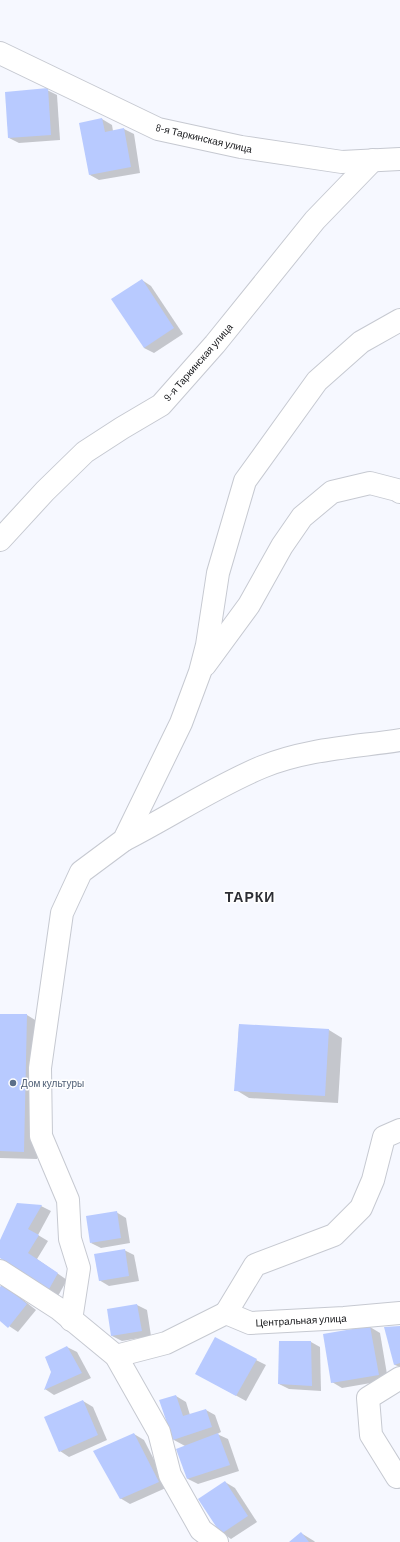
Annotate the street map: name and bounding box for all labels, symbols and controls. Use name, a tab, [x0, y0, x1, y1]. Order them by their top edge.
street label: 8-я Таркинская улица	[154, 121, 254, 155]
street label: 9-я Таркинская улица	[161, 320, 235, 403]
district label: ТАРКИ	[225, 888, 275, 905]
place label: Дом культуры	[21, 1077, 84, 1089]
marker: Дом культуры	[8, 1078, 18, 1088]
street label: Центральная улица	[255, 1312, 347, 1328]

